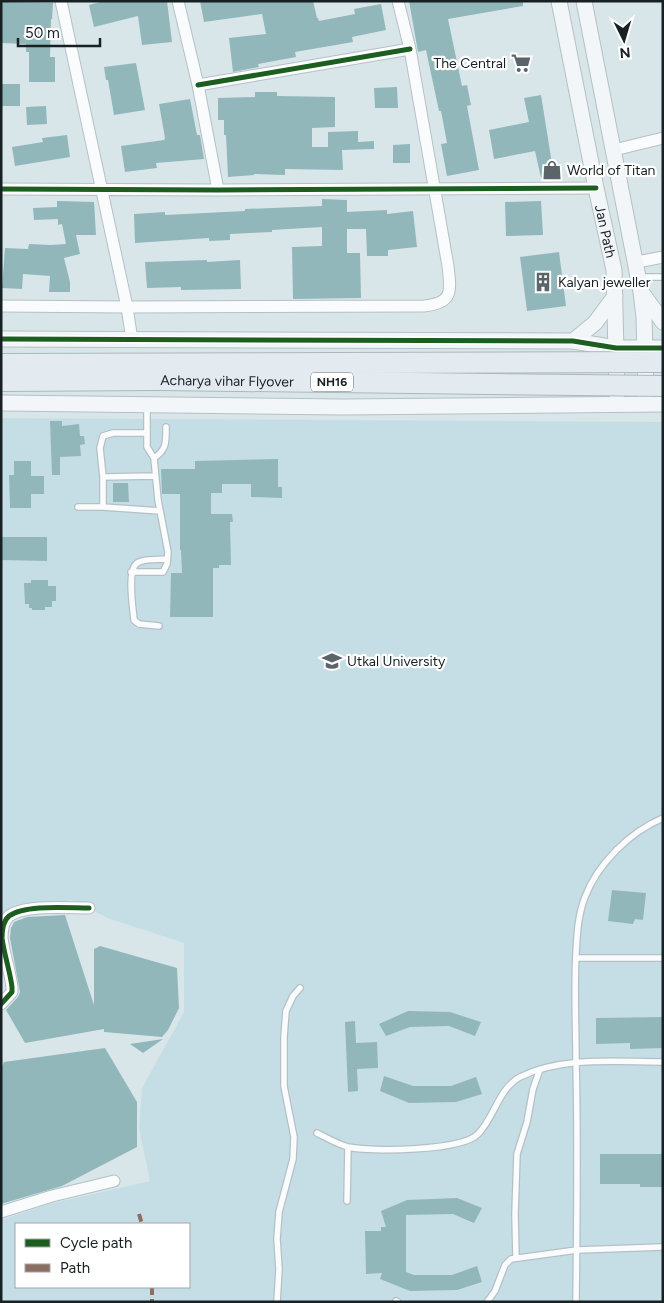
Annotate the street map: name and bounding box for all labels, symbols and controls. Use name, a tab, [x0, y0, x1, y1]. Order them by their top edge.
scale bar	[18, 15, 100, 47]
north arrow	[599, 15, 649, 65]
text: 50 m	[25, 24, 60, 42]
text: N	[619, 44, 631, 61]
supermarket icon: The Central	[510, 52, 532, 74]
place label: The Central	[434, 55, 506, 72]
shop icon: World of Titan	[541, 159, 563, 181]
place label: World of Titan	[567, 162, 656, 179]
street label: Jan Path	[591, 203, 619, 260]
building icon: Kalyan jeweller	[532, 271, 554, 293]
place label: Kalyan jeweller	[558, 274, 651, 291]
street label: Acharya vihar Flyover	[160, 372, 294, 391]
road number: NH16	[311, 372, 353, 392]
school or university icon: Utkal University	[321, 650, 343, 672]
place label: Utkal University	[347, 653, 446, 670]
legend	[15, 1223, 190, 1288]
text: Cycle path	[60, 1234, 132, 1252]
text: Path	[60, 1259, 90, 1277]

